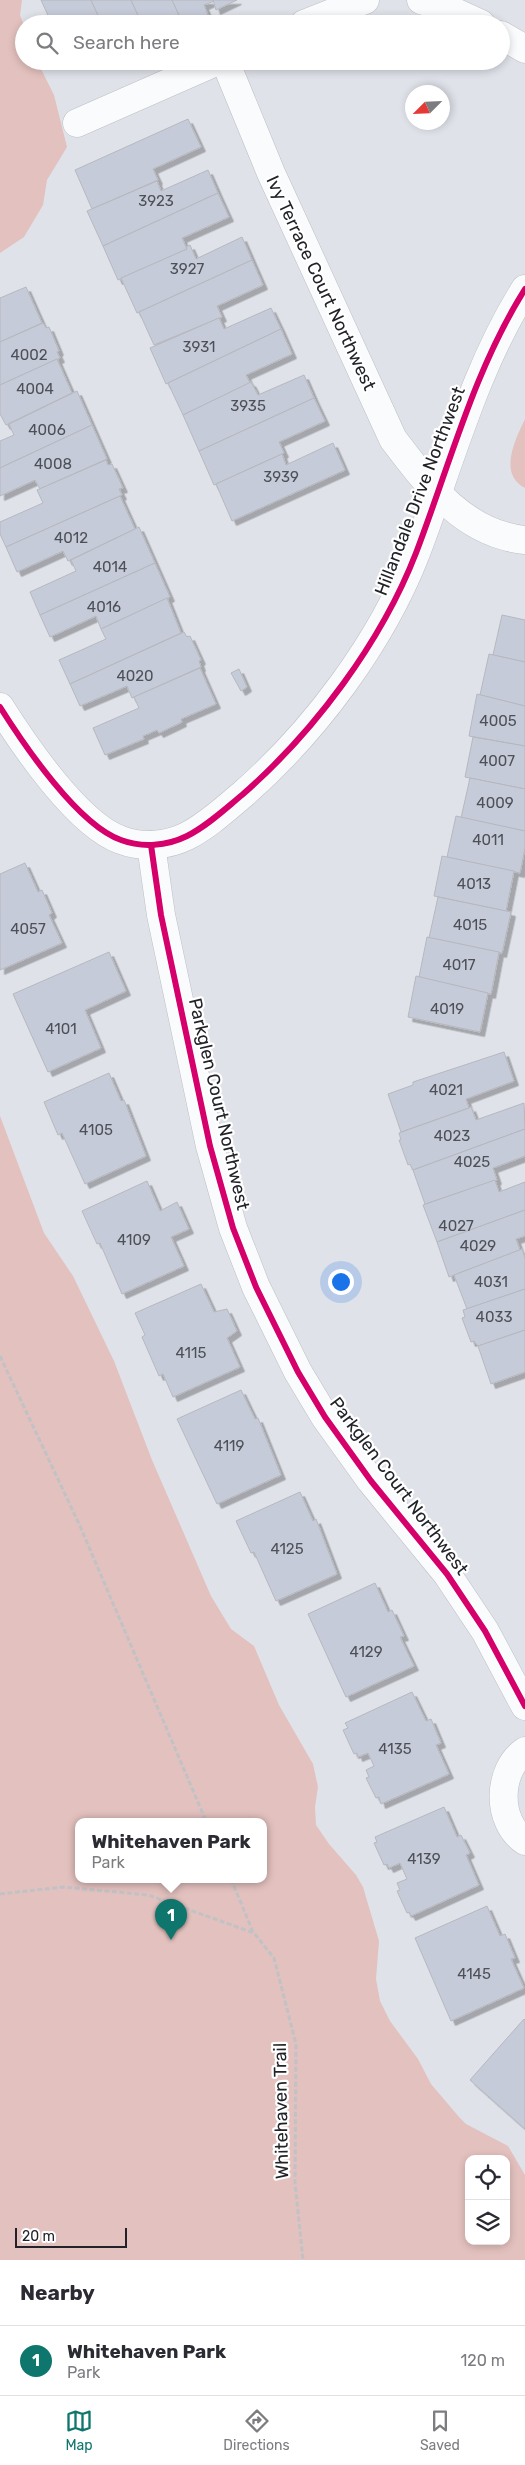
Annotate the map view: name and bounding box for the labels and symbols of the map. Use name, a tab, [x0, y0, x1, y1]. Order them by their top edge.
north arrow	[405, 85, 450, 130]
street label: Ivy Terrace Court Northwest	[261, 172, 381, 394]
house number: 3923	[138, 192, 174, 210]
house number: 3927	[170, 260, 205, 278]
house number: 3931	[183, 338, 215, 356]
house number: 4002	[10, 346, 48, 364]
house number: 4004	[16, 380, 54, 398]
street label: Hillandale Drive Northwest	[370, 383, 470, 599]
house number: 3935	[230, 397, 266, 415]
house number: 4006	[28, 421, 66, 439]
house number: 4008	[34, 455, 72, 473]
house number: 3939	[263, 468, 299, 486]
house number: 4012	[54, 529, 88, 547]
house number: 4014	[93, 558, 127, 576]
house number: 4016	[87, 598, 121, 616]
house number: 4020	[116, 667, 154, 685]
house number: 4005	[479, 712, 517, 730]
house number: 4007	[479, 752, 515, 770]
house number: 4009	[476, 794, 514, 812]
house number: 4011	[472, 831, 504, 849]
house number: 4013	[457, 875, 491, 893]
house number: 4015	[453, 916, 487, 934]
house number: 4057	[10, 920, 46, 938]
house number: 4017	[443, 956, 476, 974]
street label: Parkglen Court Northwest	[184, 996, 254, 1212]
house number: 4019	[430, 1000, 464, 1018]
house number: 4101	[45, 1020, 77, 1038]
house number: 4021	[429, 1081, 463, 1099]
house number: 4105	[79, 1121, 113, 1139]
house number: 4023	[434, 1127, 470, 1145]
house number: 4025	[454, 1153, 490, 1171]
house number: 4027	[438, 1217, 474, 1235]
house number: 4109	[117, 1231, 151, 1249]
house number: 4029	[460, 1237, 496, 1255]
your location	[328, 1269, 354, 1295]
house number: 4031	[474, 1273, 508, 1291]
house number: 4033	[476, 1308, 512, 1326]
house number: 4115	[176, 1344, 206, 1362]
street label: Parkglen Court Northwest	[325, 1393, 473, 1579]
house number: 4119	[214, 1437, 244, 1455]
house number: 4125	[270, 1540, 304, 1558]
house number: 4129	[349, 1643, 383, 1661]
house number: 4135	[378, 1740, 412, 1758]
house number: 4139	[407, 1850, 441, 1868]
pin: 1	[155, 1899, 187, 1940]
house number: 4145	[457, 1965, 491, 1983]
street label: Whitehaven Trail	[269, 2043, 293, 2179]
scale bar	[15, 2225, 128, 2248]

